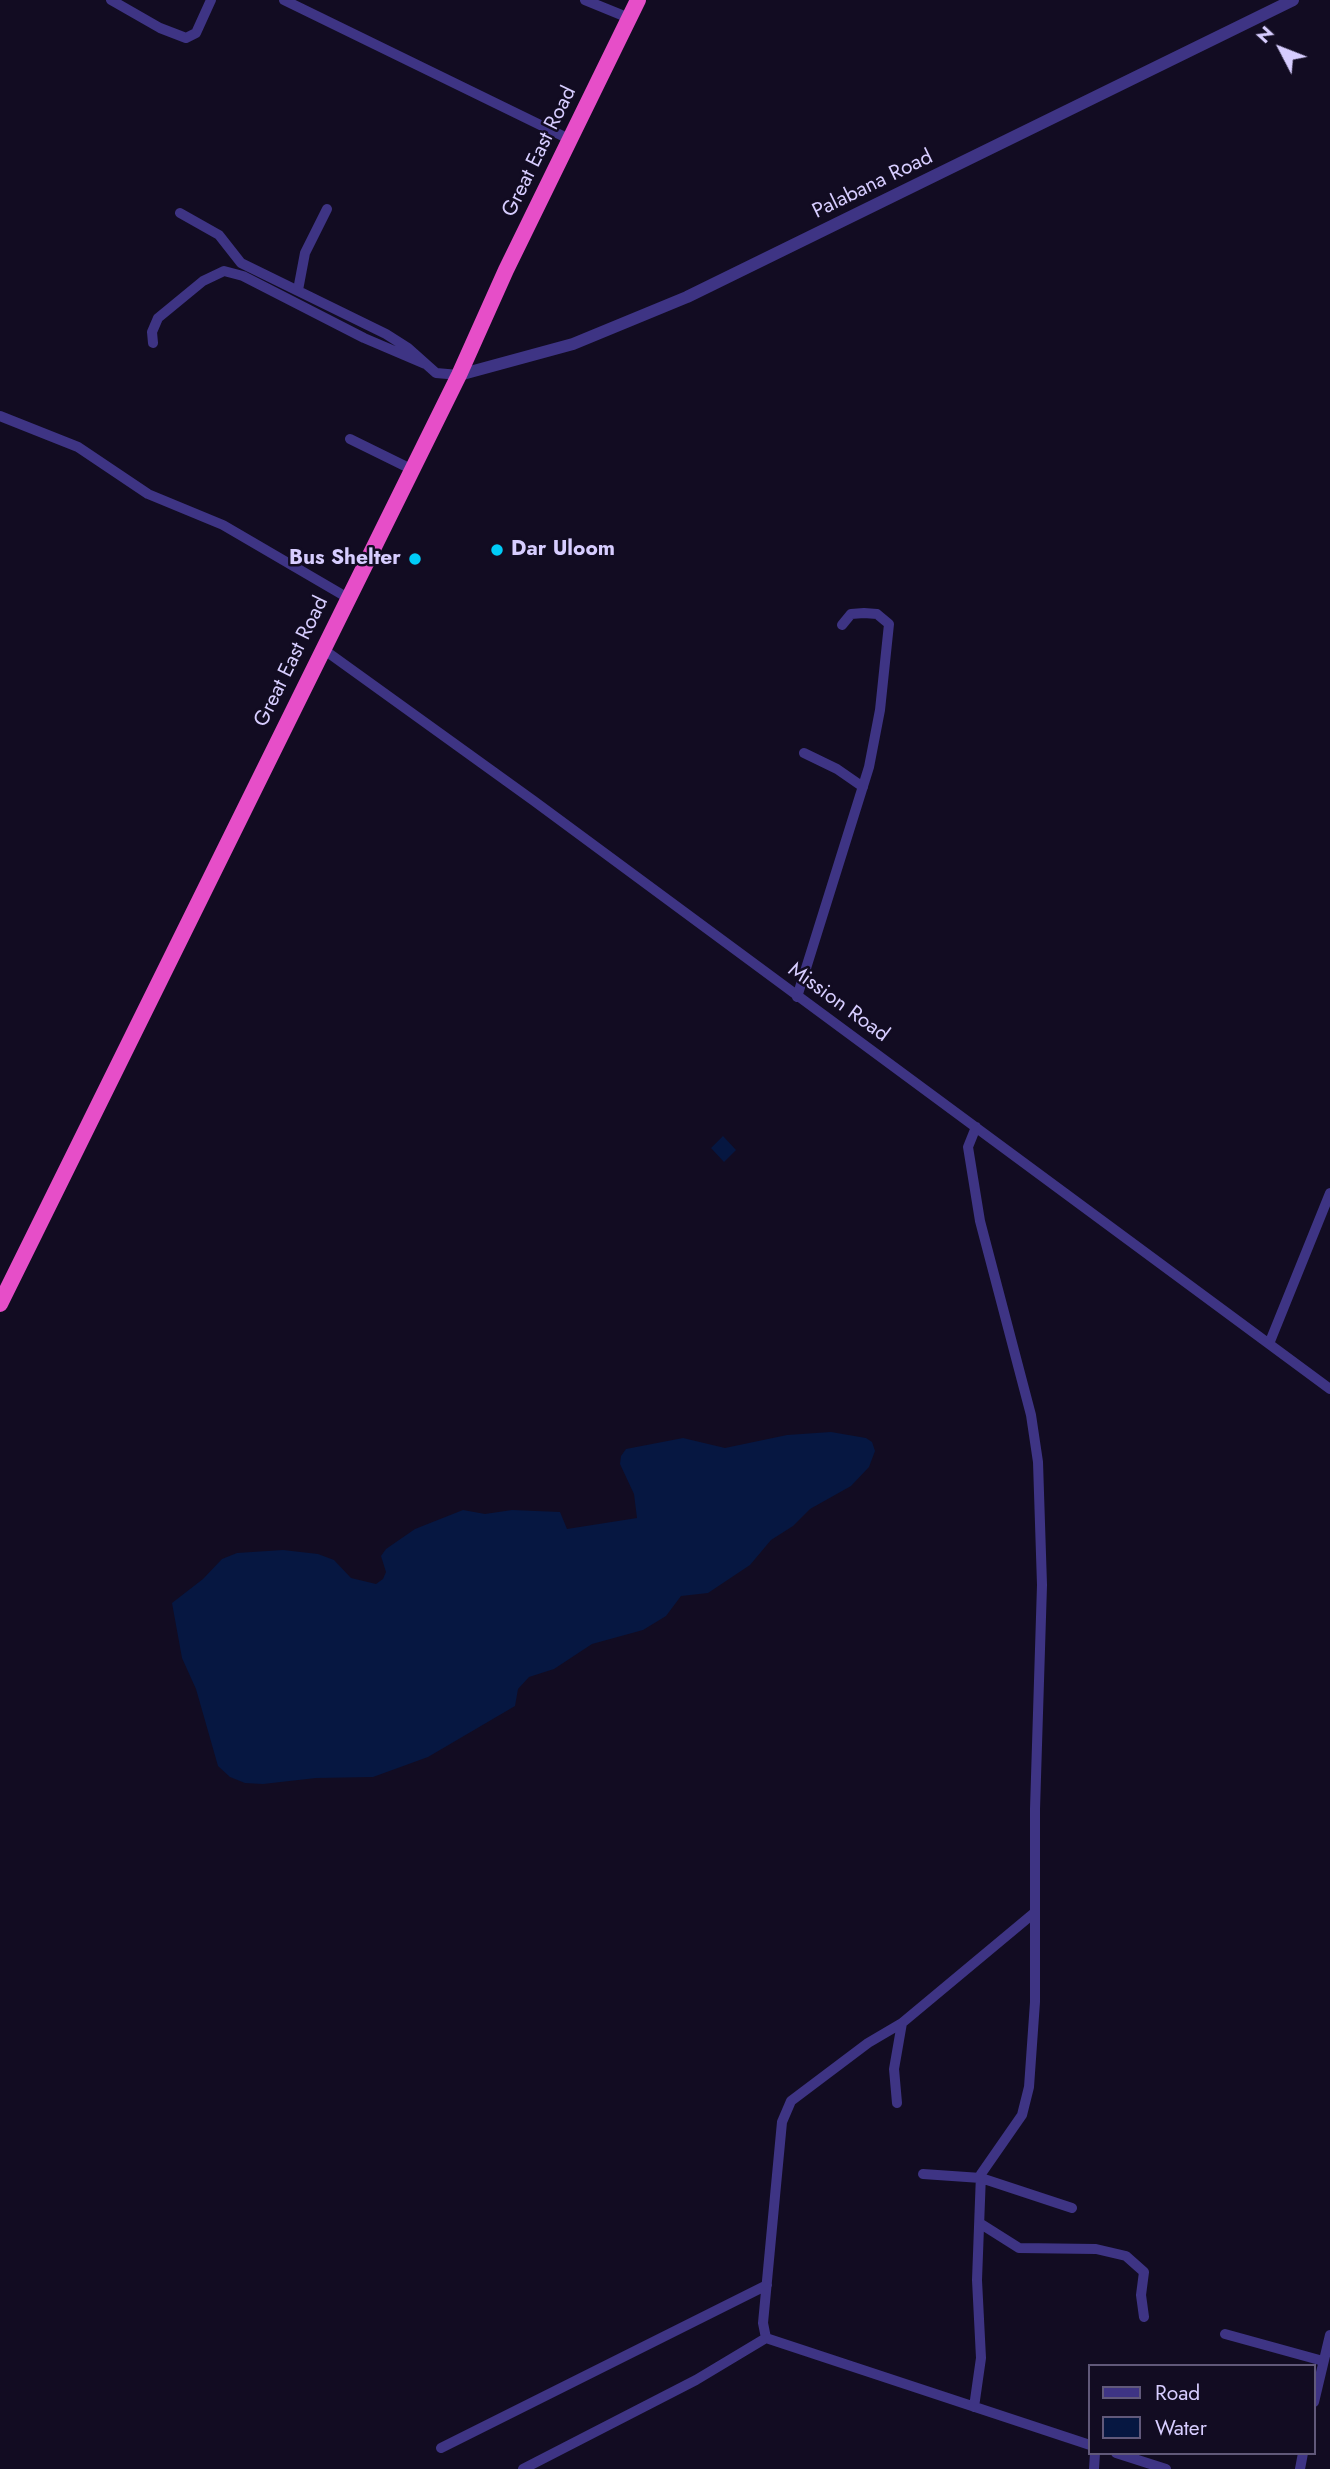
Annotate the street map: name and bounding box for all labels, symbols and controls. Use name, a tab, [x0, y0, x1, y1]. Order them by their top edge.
north arrow	[1246, 14, 1316, 84]
text: N	[1250, 20, 1280, 49]
street label: Great East Road	[498, 83, 582, 221]
street label: Palabana Road	[809, 145, 937, 225]
place label: Dar Uloom	[511, 537, 615, 563]
marker: Dar Uloom	[489, 542, 505, 558]
place label: Bus Shelter	[289, 546, 401, 572]
marker: Bus Shelter	[407, 551, 423, 567]
street label: Great East Road	[250, 593, 334, 731]
street label: Mission Road	[782, 958, 894, 1048]
legend	[1088, 2364, 1316, 2455]
text: Road	[1155, 2378, 1200, 2408]
text: Water	[1155, 2413, 1207, 2443]

